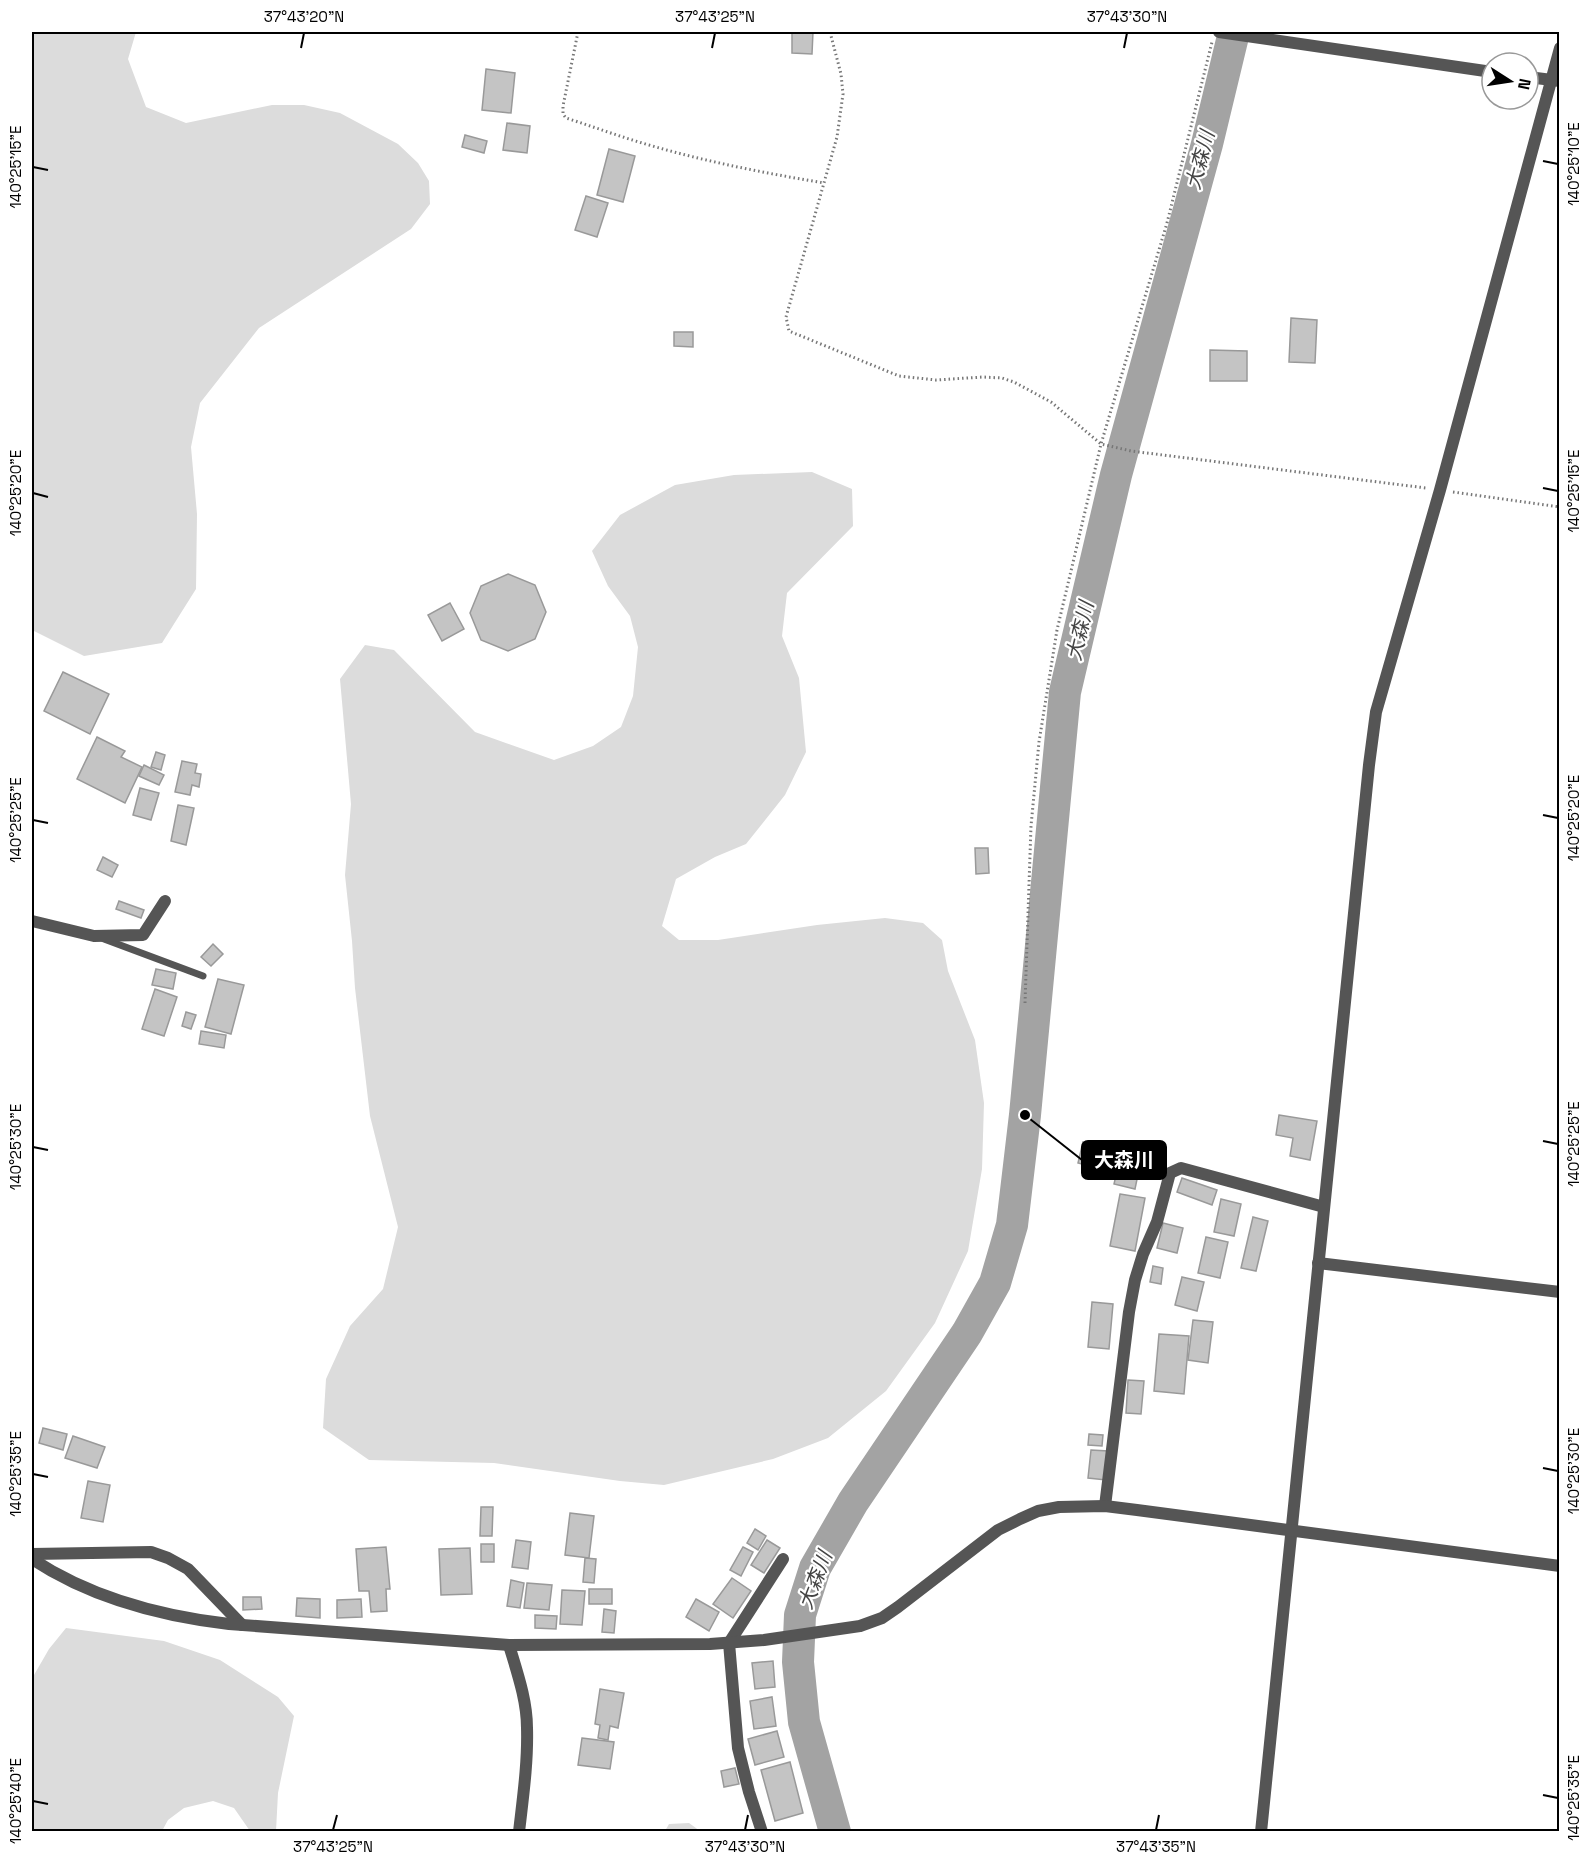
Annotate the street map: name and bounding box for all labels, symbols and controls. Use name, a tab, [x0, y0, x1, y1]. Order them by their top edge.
text: 37°43'20"N	[264, 7, 344, 26]
text: 37°43'25"N	[675, 7, 755, 26]
text: 37°43'30"N	[1087, 7, 1167, 26]
north arrow	[1480, 51, 1540, 111]
text: N	[1513, 77, 1536, 91]
text: 140°25'10"E	[1564, 122, 1583, 206]
text: 140°25'15"E	[6, 126, 25, 208]
water label: 大森川	[1180, 126, 1221, 192]
text: 140°25'20"E	[6, 450, 25, 536]
text: 140°25'15"E	[1564, 450, 1583, 532]
water label: 大森川	[1061, 597, 1100, 663]
text: 140°25'20"E	[1564, 775, 1583, 861]
text: 140°25'25"E	[6, 777, 25, 863]
text: 140°25'25"E	[1564, 1101, 1583, 1187]
text: 140°25'30"E	[6, 1104, 25, 1190]
callout: 大森川	[1082, 1141, 1166, 1179]
text: 大森川	[1094, 1147, 1154, 1173]
text: 140°25'30"E	[1564, 1428, 1583, 1514]
text: 140°25'35"E	[6, 1431, 25, 1517]
water label: 大森川	[792, 1545, 839, 1613]
text: 140°25'35"E	[1564, 1755, 1583, 1841]
text: 140°25'40"E	[6, 1758, 25, 1844]
text: 37°43'25"N	[293, 1837, 373, 1856]
text: 37°43'30"N	[705, 1837, 785, 1856]
text: 37°43'35"N	[1116, 1837, 1196, 1856]

